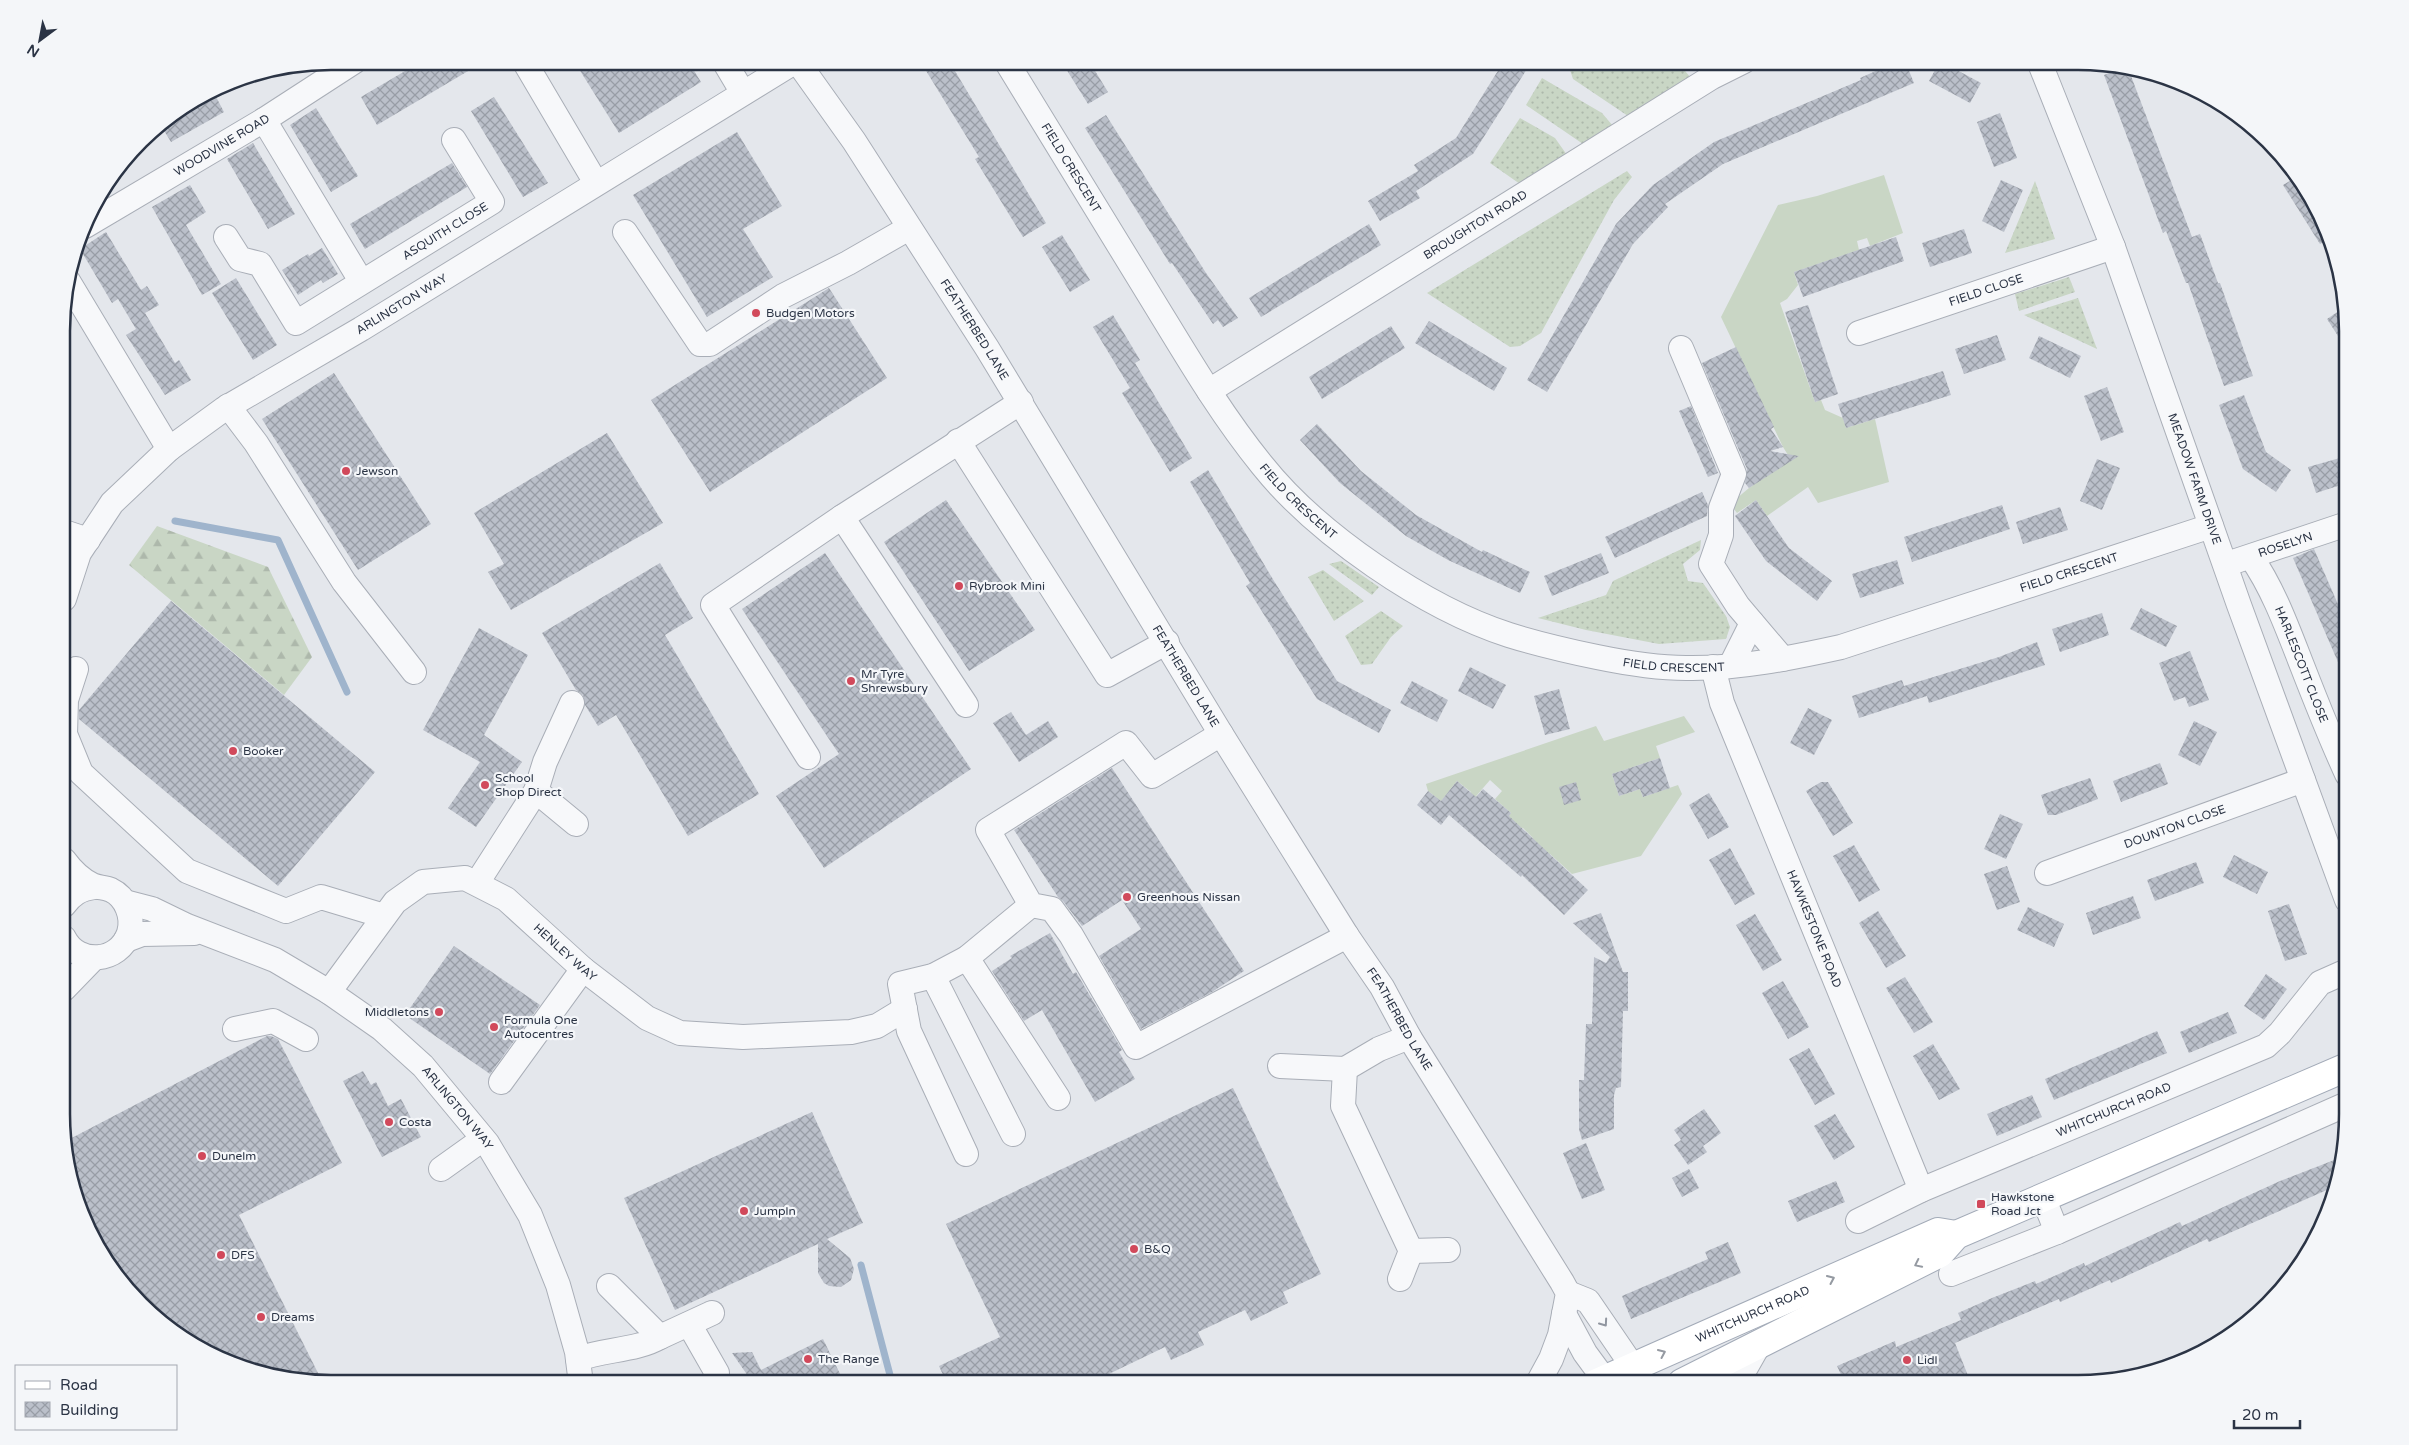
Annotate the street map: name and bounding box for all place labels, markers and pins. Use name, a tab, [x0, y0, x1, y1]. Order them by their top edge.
place label: Budgen Motors	[766, 306, 855, 320]
marker: Budgen Motors	[750, 307, 762, 319]
place label: Jewson	[356, 464, 398, 478]
marker: Jewson	[340, 465, 352, 477]
place label: Rybrook Mini	[969, 579, 1045, 593]
marker: Rybrook Mini	[953, 580, 965, 592]
place label: Mr Tyre Shrewsbury	[861, 667, 928, 695]
marker: Mr Tyre Shrewsbury	[845, 675, 857, 687]
place label: Booker	[243, 744, 284, 758]
marker: Booker	[227, 745, 239, 757]
place label: School Shop Direct	[495, 771, 562, 799]
marker: School Shop Direct	[479, 779, 491, 791]
place label: Greenhous Nissan	[1137, 890, 1240, 904]
marker: Greenhous Nissan	[1121, 891, 1133, 903]
place label: Middletons	[365, 1005, 429, 1019]
marker: Middletons	[433, 1006, 445, 1018]
place label: Formula One Autocentres	[504, 1013, 578, 1041]
marker: Formula One Autocentres	[488, 1021, 500, 1033]
place label: Costa	[399, 1115, 431, 1129]
marker: Costa	[383, 1116, 395, 1128]
place label: Dunelm	[212, 1149, 256, 1163]
marker: Dunelm	[196, 1150, 208, 1162]
place label: Hawkstone Road Jct	[1991, 1190, 2054, 1218]
marker: Hawkstone Road Jct	[1975, 1198, 1987, 1210]
place label: JumpIn	[754, 1204, 796, 1218]
marker: JumpIn	[738, 1205, 750, 1217]
place label: B&Q	[1144, 1242, 1171, 1256]
marker: B&Q	[1128, 1243, 1140, 1255]
place label: DFS	[231, 1248, 255, 1262]
marker: DFS	[215, 1249, 227, 1261]
place label: Dreams	[271, 1310, 315, 1324]
marker: Dreams	[255, 1311, 267, 1323]
place label: The Range	[818, 1352, 880, 1366]
marker: The Range	[802, 1353, 814, 1365]
place label: Lidl	[1917, 1353, 1937, 1367]
marker: Lidl	[1901, 1354, 1913, 1366]

